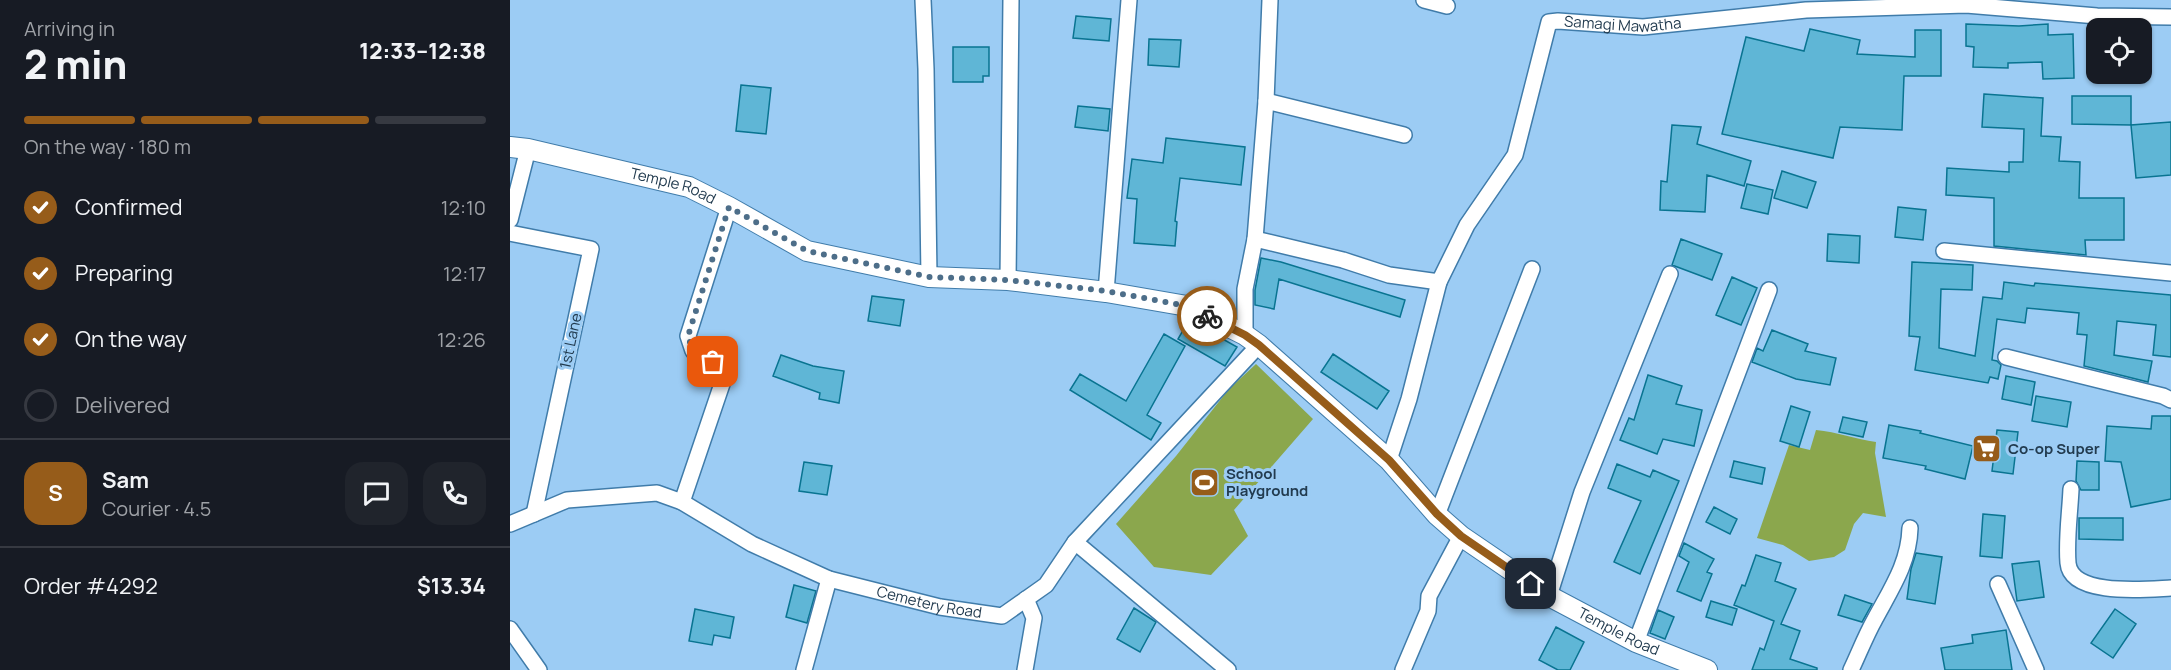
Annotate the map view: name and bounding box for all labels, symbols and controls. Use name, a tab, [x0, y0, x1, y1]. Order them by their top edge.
street label: Samagi Mawatha	[1564, 10, 1682, 37]
text: Arriving in	[24, 15, 115, 42]
map controls	[2086, 18, 2152, 84]
button: locate	[2086, 18, 2152, 84]
text: 12:33–12:38	[359, 36, 486, 66]
text: 2 min	[24, 37, 127, 91]
text: On the way · 180 m	[24, 133, 191, 160]
street label: Temple Road	[628, 163, 720, 209]
icon: check	[24, 191, 57, 224]
text: Confirmed	[75, 192, 183, 222]
text: 12:10	[441, 194, 486, 221]
icon: check	[24, 257, 57, 290]
text: Preparing	[75, 258, 173, 288]
text: 12:17	[443, 260, 486, 287]
courier	[1177, 286, 1237, 346]
icon: bike	[1191, 300, 1224, 333]
street label: 1st Lane	[554, 311, 587, 371]
icon: check	[24, 323, 57, 356]
text: On the way	[75, 324, 187, 354]
text: 12:26	[437, 326, 486, 353]
pin	[687, 336, 738, 387]
icon: bag	[696, 345, 729, 378]
text: Delivered	[75, 390, 170, 420]
supermarket icon: Co-op Super	[1971, 433, 2003, 465]
place label: Co-op Super	[2008, 438, 2100, 459]
button: chat	[345, 462, 408, 525]
button: phone	[423, 462, 486, 525]
place label: School Playground	[1226, 463, 1308, 501]
text: Sam	[102, 465, 149, 495]
sports icon: School Playground	[1189, 467, 1221, 499]
text: S	[48, 478, 63, 508]
text: Courier · 4.5	[102, 495, 211, 522]
pin	[1505, 558, 1556, 609]
icon: home	[1514, 567, 1547, 600]
text: Order #4292	[24, 571, 158, 601]
text: $13.34	[417, 571, 486, 601]
street label: Cemetery Road	[875, 580, 983, 623]
street label: Temple Road	[1574, 602, 1663, 660]

